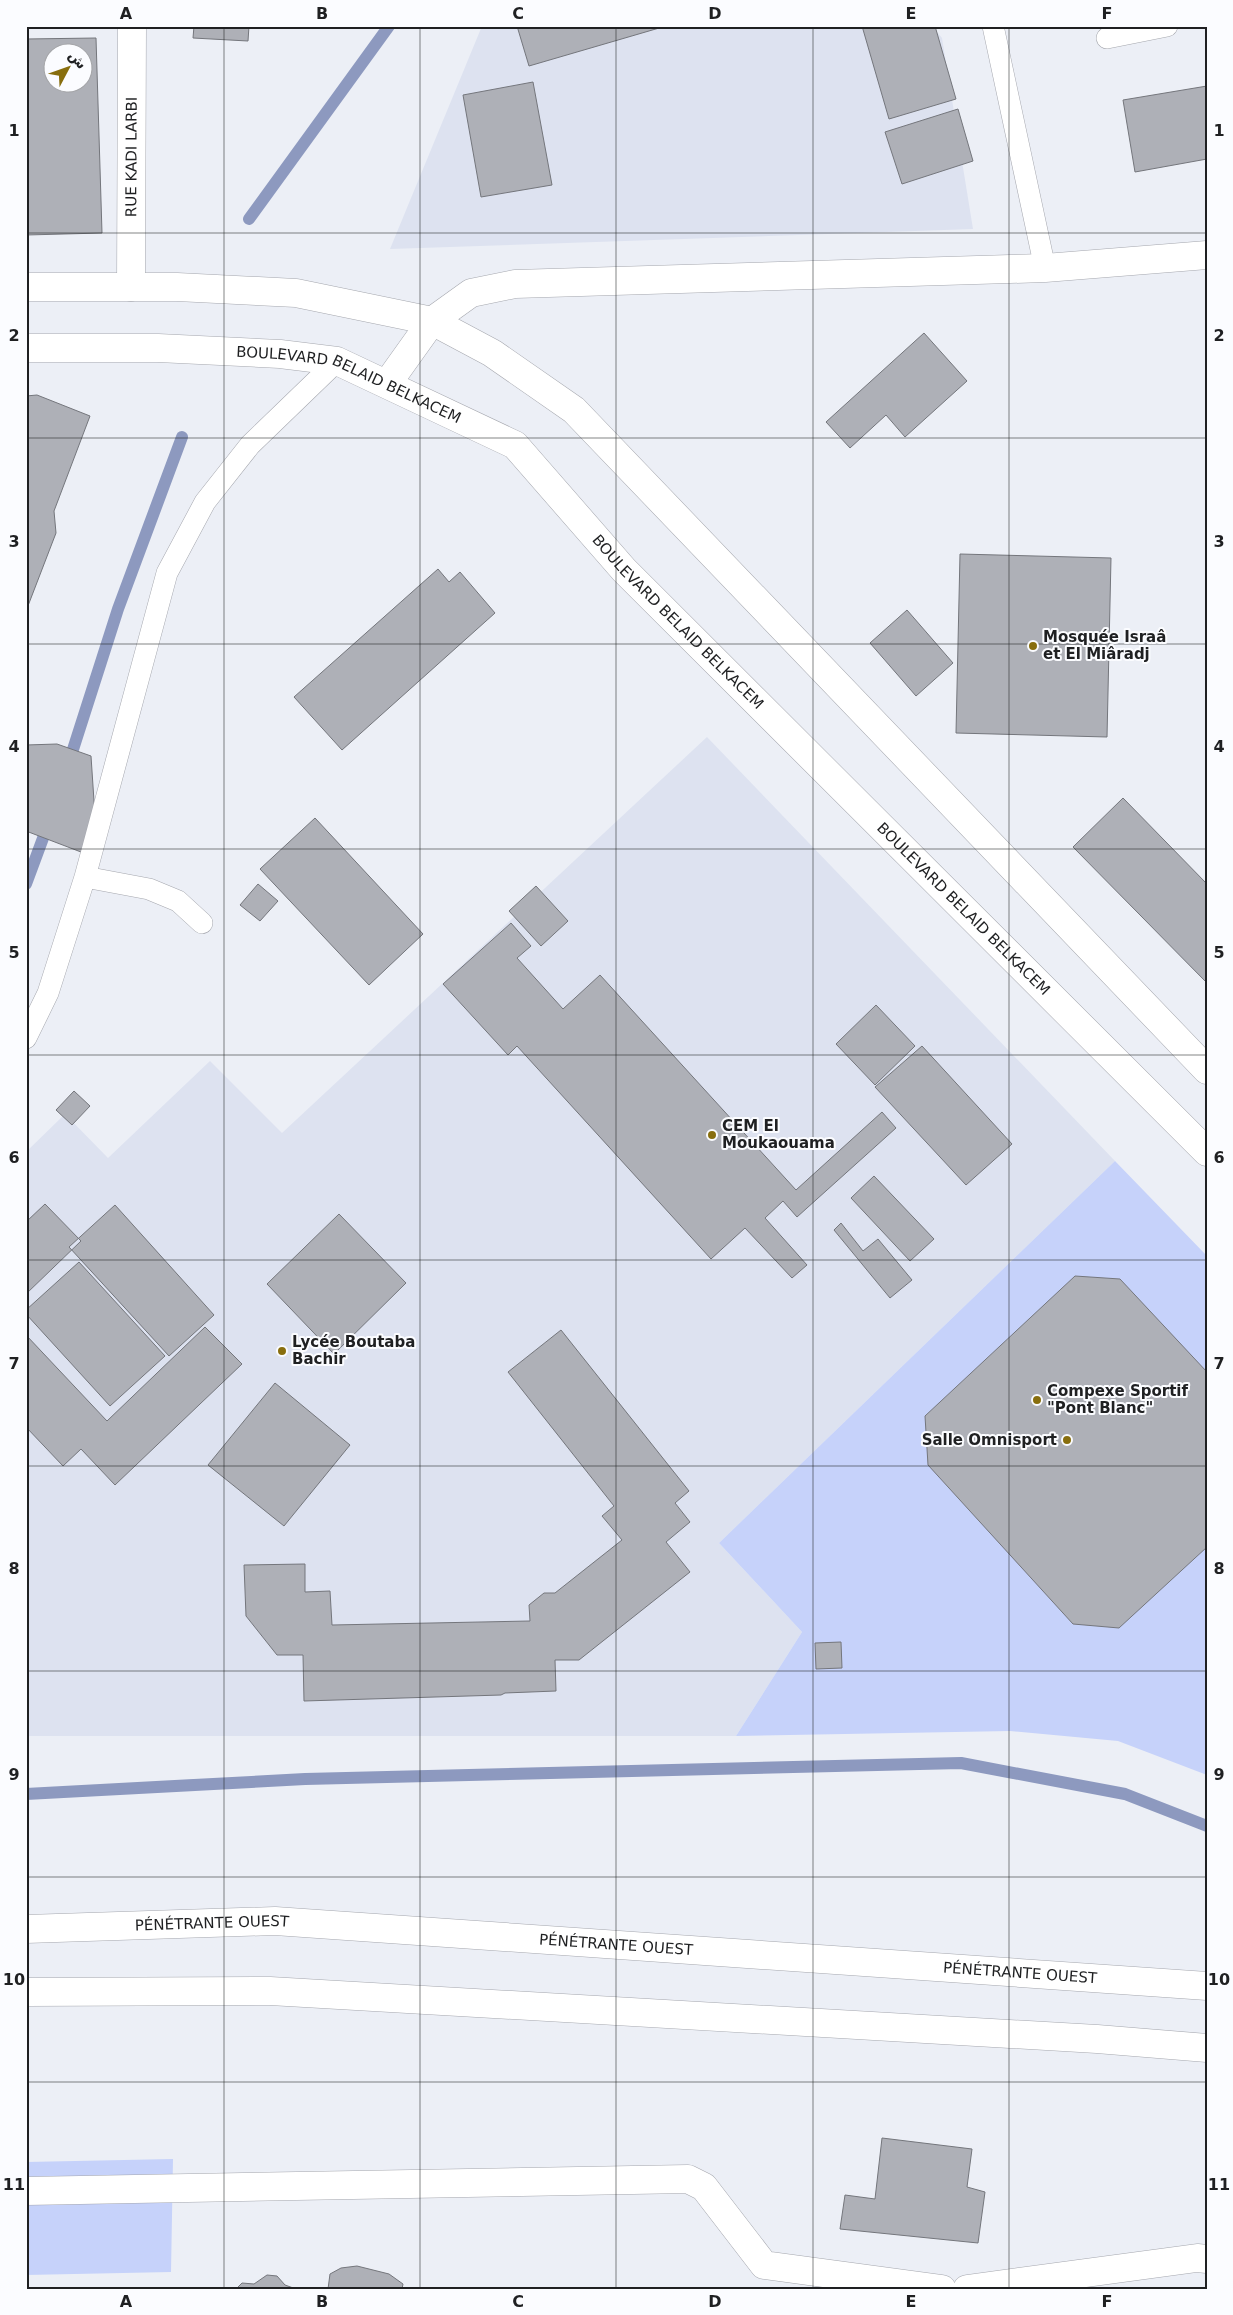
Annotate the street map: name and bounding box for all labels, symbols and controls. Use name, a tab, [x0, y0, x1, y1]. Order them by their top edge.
text: A	[120, 4, 133, 23]
text: B	[316, 4, 328, 23]
text: C	[512, 4, 524, 23]
text: D	[708, 4, 722, 23]
text: E	[906, 4, 916, 23]
text: F	[1102, 4, 1112, 23]
north arrow	[42, 42, 92, 92]
text: ش	[65, 47, 90, 72]
street label: RUE KADI LARBI	[122, 97, 141, 217]
text: 1	[8, 121, 20, 140]
text: 1	[1213, 121, 1225, 140]
text: 2	[8, 326, 20, 345]
text: 2	[1213, 326, 1225, 345]
street label: BOULEVARD BELAID BELKACEM	[236, 343, 464, 427]
street label: BOULEVARD BELAID BELKACEM	[588, 531, 767, 713]
text: 3	[8, 532, 20, 551]
text: 3	[1213, 532, 1225, 551]
place label: Mosquée Israâ et El Miâradj	[1043, 628, 1166, 663]
marker: Mosquée Israâ et El Miâradj	[1027, 640, 1039, 652]
text: 4	[8, 737, 20, 756]
text: 4	[1213, 737, 1225, 756]
street label: BOULEVARD BELAID BELKACEM	[873, 819, 1054, 999]
text: 5	[8, 943, 20, 962]
text: 5	[1213, 943, 1225, 962]
place label: CEM El Moukaouama	[722, 1117, 835, 1152]
marker: CEM El Moukaouama	[706, 1129, 718, 1141]
text: 6	[8, 1148, 20, 1167]
text: 6	[1213, 1148, 1225, 1167]
place label: Lycée Boutaba Bachir	[292, 1333, 415, 1368]
marker: Lycée Boutaba Bachir	[276, 1345, 288, 1357]
text: 7	[8, 1354, 20, 1373]
text: 7	[1213, 1354, 1225, 1373]
place label: Compexe Sportif "Pont Blanc"	[1047, 1382, 1188, 1417]
marker: Compexe Sportif "Pont Blanc"	[1031, 1394, 1043, 1406]
place label: Salle Omnisport	[922, 1431, 1057, 1449]
marker: Salle Omnisport	[1061, 1434, 1073, 1446]
text: 8	[8, 1559, 20, 1578]
text: 8	[1213, 1559, 1225, 1578]
text: 9	[8, 1765, 20, 1784]
text: 9	[1213, 1765, 1225, 1784]
street label: PÉNÉTRANTE OUEST	[135, 1912, 290, 1934]
street label: PÉNÉTRANTE OUEST	[539, 1930, 694, 1959]
street label: PÉNÉTRANTE OUEST	[943, 1958, 1098, 1987]
text: 10	[3, 1970, 25, 1989]
text: 10	[1208, 1970, 1230, 1989]
text: 11	[3, 2175, 25, 2194]
text: 11	[1208, 2175, 1230, 2194]
text: A	[120, 2292, 133, 2311]
text: B	[316, 2292, 328, 2311]
text: C	[512, 2292, 524, 2311]
text: D	[708, 2292, 722, 2311]
text: E	[906, 2292, 916, 2311]
text: F	[1102, 2292, 1112, 2311]

